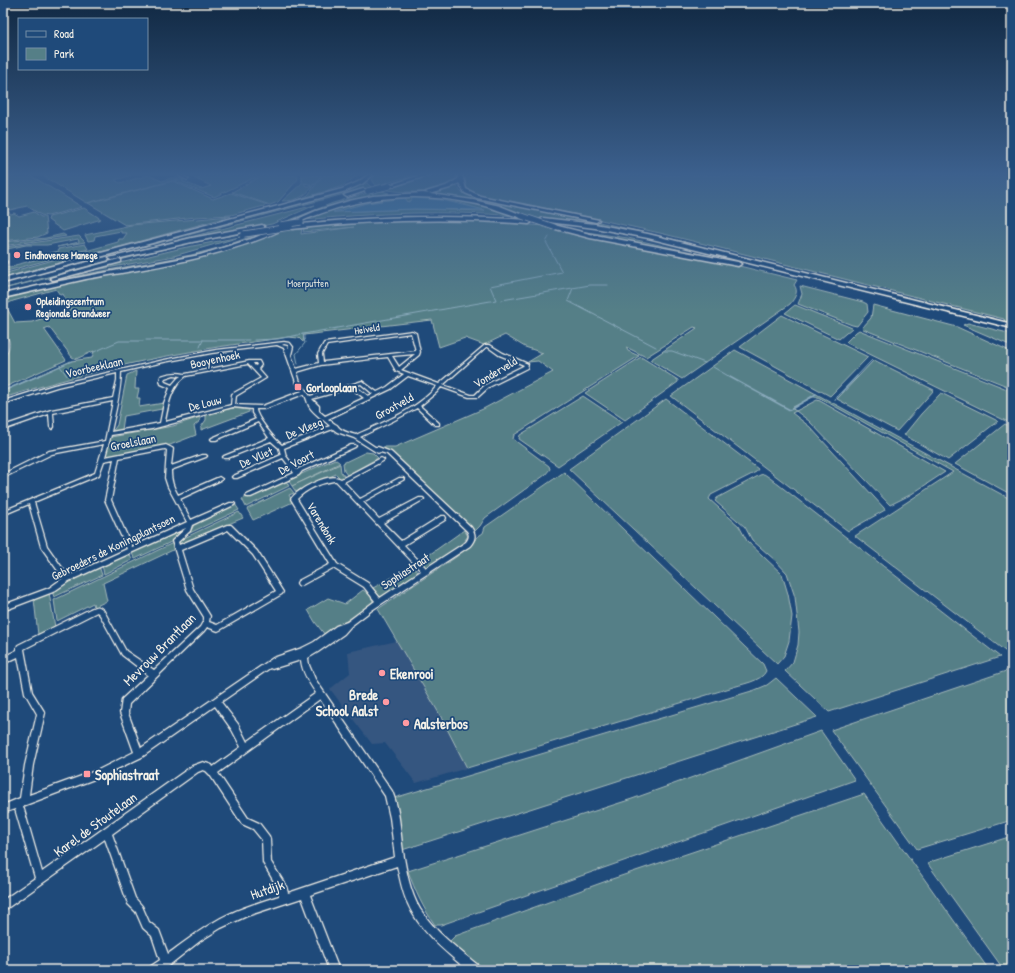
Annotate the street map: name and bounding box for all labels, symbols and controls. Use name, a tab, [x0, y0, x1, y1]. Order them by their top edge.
legend	[18, 18, 148, 70]
text: Road	[54, 25, 74, 42]
text: Park	[54, 45, 74, 62]
place label: Eindhovense Manege	[25, 249, 98, 263]
marker: Eindhovense Manege	[12, 250, 22, 260]
park label: Moerputten	[287, 277, 329, 290]
place label: Opleidingscentrum Regionale Brandweer	[36, 295, 110, 321]
marker: Opleidingscentrum Regionale Brandweer	[23, 302, 33, 312]
street label: Heiveld	[353, 321, 381, 337]
street label: Booyenhoek	[188, 345, 242, 373]
street label: Voorbeeklaan	[64, 352, 124, 382]
street label: Vonderveld	[470, 352, 520, 392]
place label: Gorlooplaan	[306, 379, 358, 397]
marker: Gorlooplaan	[293, 382, 303, 392]
street label: Grootveld	[372, 388, 417, 424]
street label: De Louw	[187, 391, 223, 415]
street label: De Vleeg	[283, 413, 325, 443]
street label: Groelslaan	[109, 429, 157, 455]
street label: De Vliet	[237, 442, 276, 472]
street label: De Voort	[275, 445, 318, 479]
street label: Varendonk	[303, 499, 341, 547]
street label: Gebroeders de Koningplantsoen	[48, 510, 178, 584]
street label: Sophiastraat	[377, 548, 433, 593]
street label: Mevrouw Brantlaan	[118, 608, 200, 690]
place label: Ekenrooi	[390, 664, 434, 683]
marker: Ekenrooi	[377, 668, 387, 678]
place label: Brede School Aalst	[316, 685, 379, 720]
marker: Brede School Aalst	[381, 697, 391, 707]
place label: Aalsterbos	[414, 714, 469, 733]
marker: Aalsterbos	[401, 718, 411, 728]
place label: Sophiastraat	[95, 765, 160, 786]
marker: Sophiastraat	[82, 769, 92, 779]
street label: Karel de Stoutelaan	[49, 787, 141, 861]
street label: Hutdijk	[248, 874, 287, 905]

